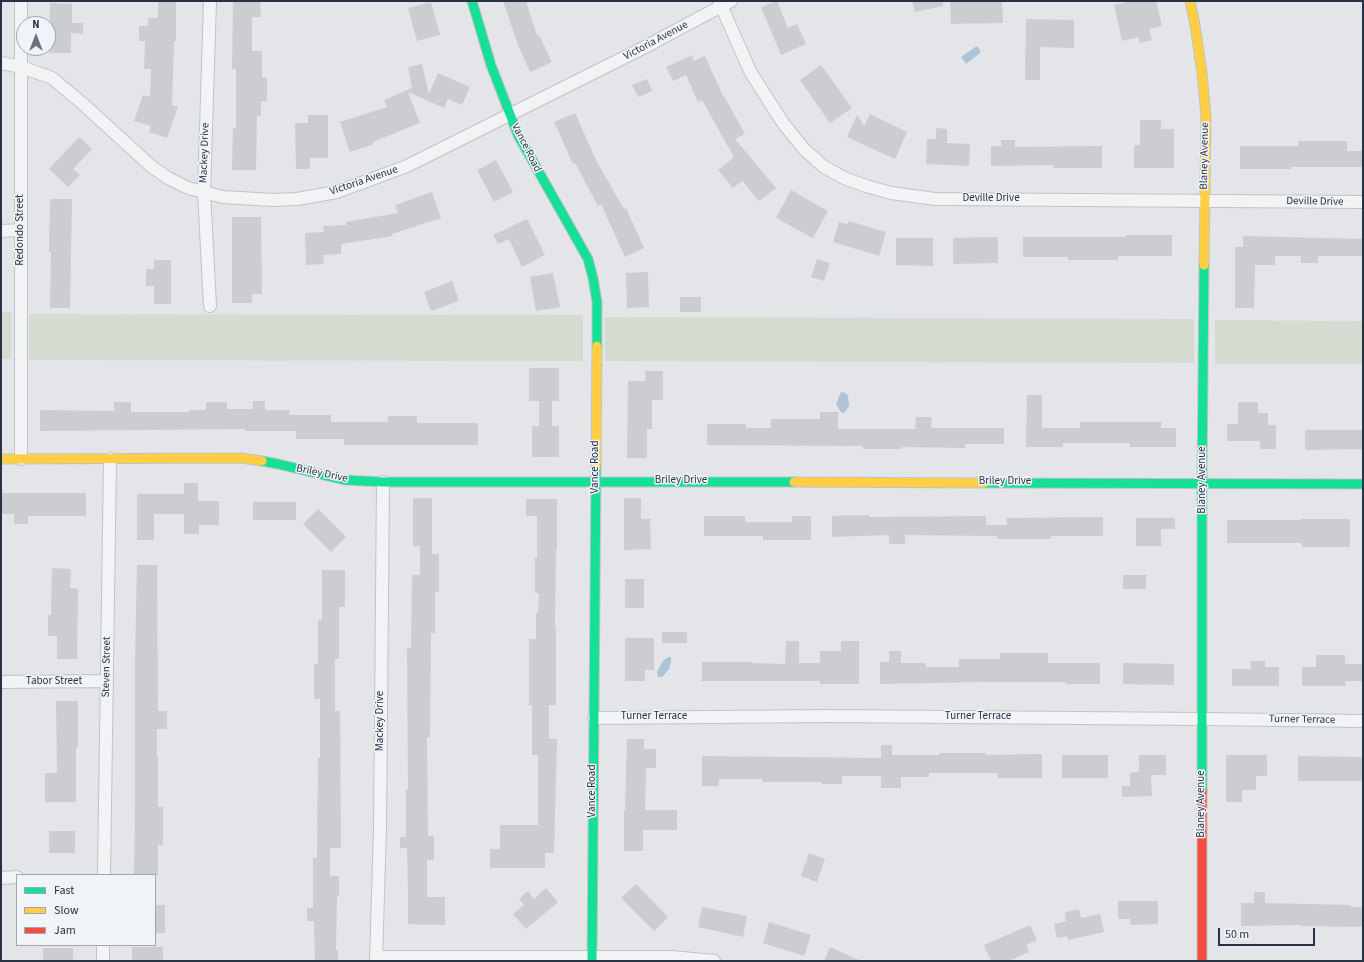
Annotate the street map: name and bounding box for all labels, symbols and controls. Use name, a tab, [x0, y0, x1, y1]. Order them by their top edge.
north arrow	[16, 16, 56, 56]
text: N	[32, 17, 40, 32]
street label: Victoria Avenue	[622, 19, 690, 63]
street label: Vance Road	[508, 121, 544, 175]
street label: Blaney Avenue	[1198, 122, 1212, 190]
street label: Mackey Drive	[197, 123, 213, 183]
street label: Victoria Avenue	[328, 163, 400, 199]
street label: Deville Drive	[962, 192, 1020, 206]
street label: Redondo Street	[14, 194, 28, 266]
street label: Deville Drive	[1286, 195, 1344, 209]
street label: Vance Road	[589, 440, 603, 494]
street label: Blaney Avenue	[1196, 446, 1210, 514]
street label: Briley Drive	[295, 462, 349, 486]
street label: Briley Drive	[655, 474, 707, 488]
street label: Briley Drive	[979, 475, 1031, 489]
street label: Steven Street	[100, 636, 114, 698]
street label: Tabor Street	[26, 675, 82, 689]
street label: Mackey Drive	[374, 691, 388, 751]
street label: Turner Terrace	[621, 710, 687, 724]
street label: Turner Terrace	[945, 710, 1011, 724]
street label: Turner Terrace	[1269, 713, 1335, 727]
street label: Vance Road	[586, 764, 600, 818]
street label: Blaney Avenue	[1195, 770, 1209, 838]
legend	[16, 874, 156, 946]
text: Fast	[54, 882, 74, 899]
text: Slow	[54, 902, 79, 919]
scale bar	[1220, 920, 1317, 946]
text: Jam	[54, 922, 76, 939]
text: 50 m	[1225, 926, 1249, 943]

